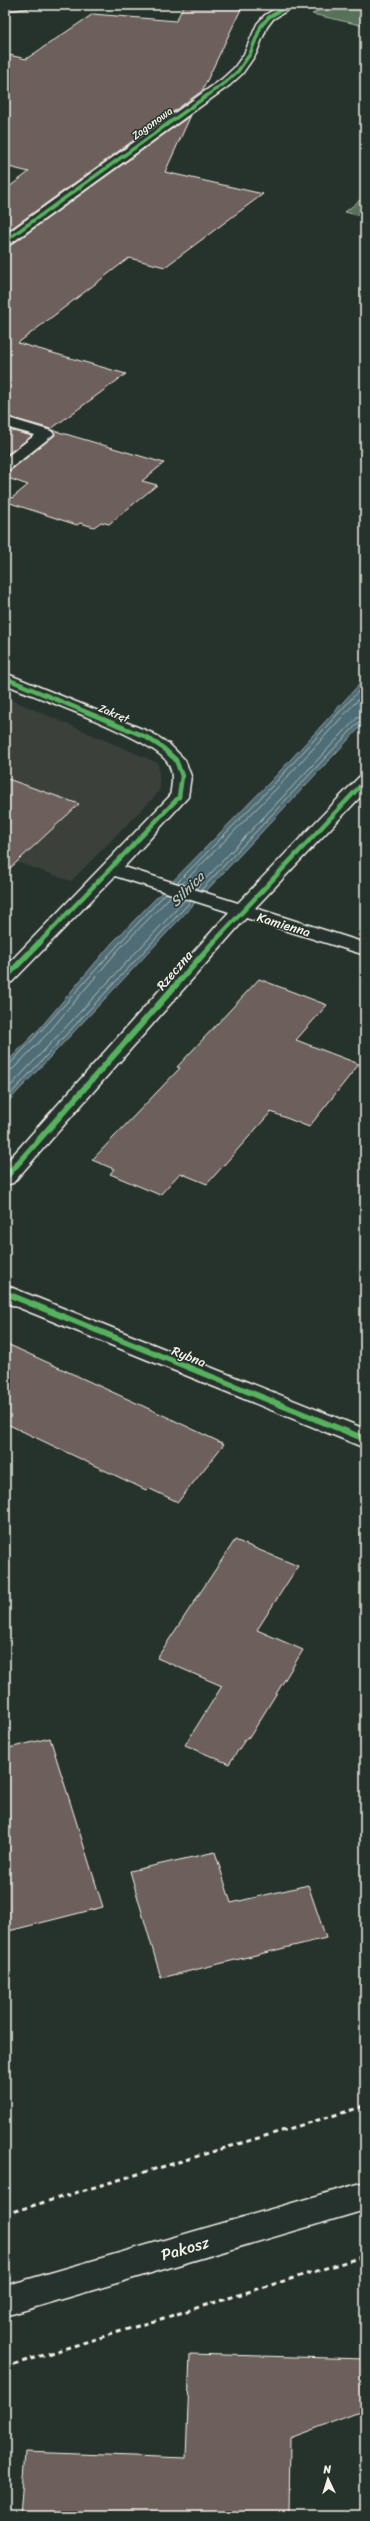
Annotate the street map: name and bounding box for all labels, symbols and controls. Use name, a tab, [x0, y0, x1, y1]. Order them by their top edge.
street label: Zagonowa	[128, 102, 177, 145]
street label: Zakręt	[95, 699, 133, 728]
water label: Silnica	[164, 864, 212, 913]
street label: Kamienna	[254, 905, 314, 944]
street label: Rzeczna	[150, 945, 199, 996]
street label: Rybna	[168, 1339, 210, 1374]
street label: Pakosz	[157, 2228, 213, 2269]
north arrow	[308, 2459, 348, 2499]
text: N	[322, 2460, 332, 2479]

